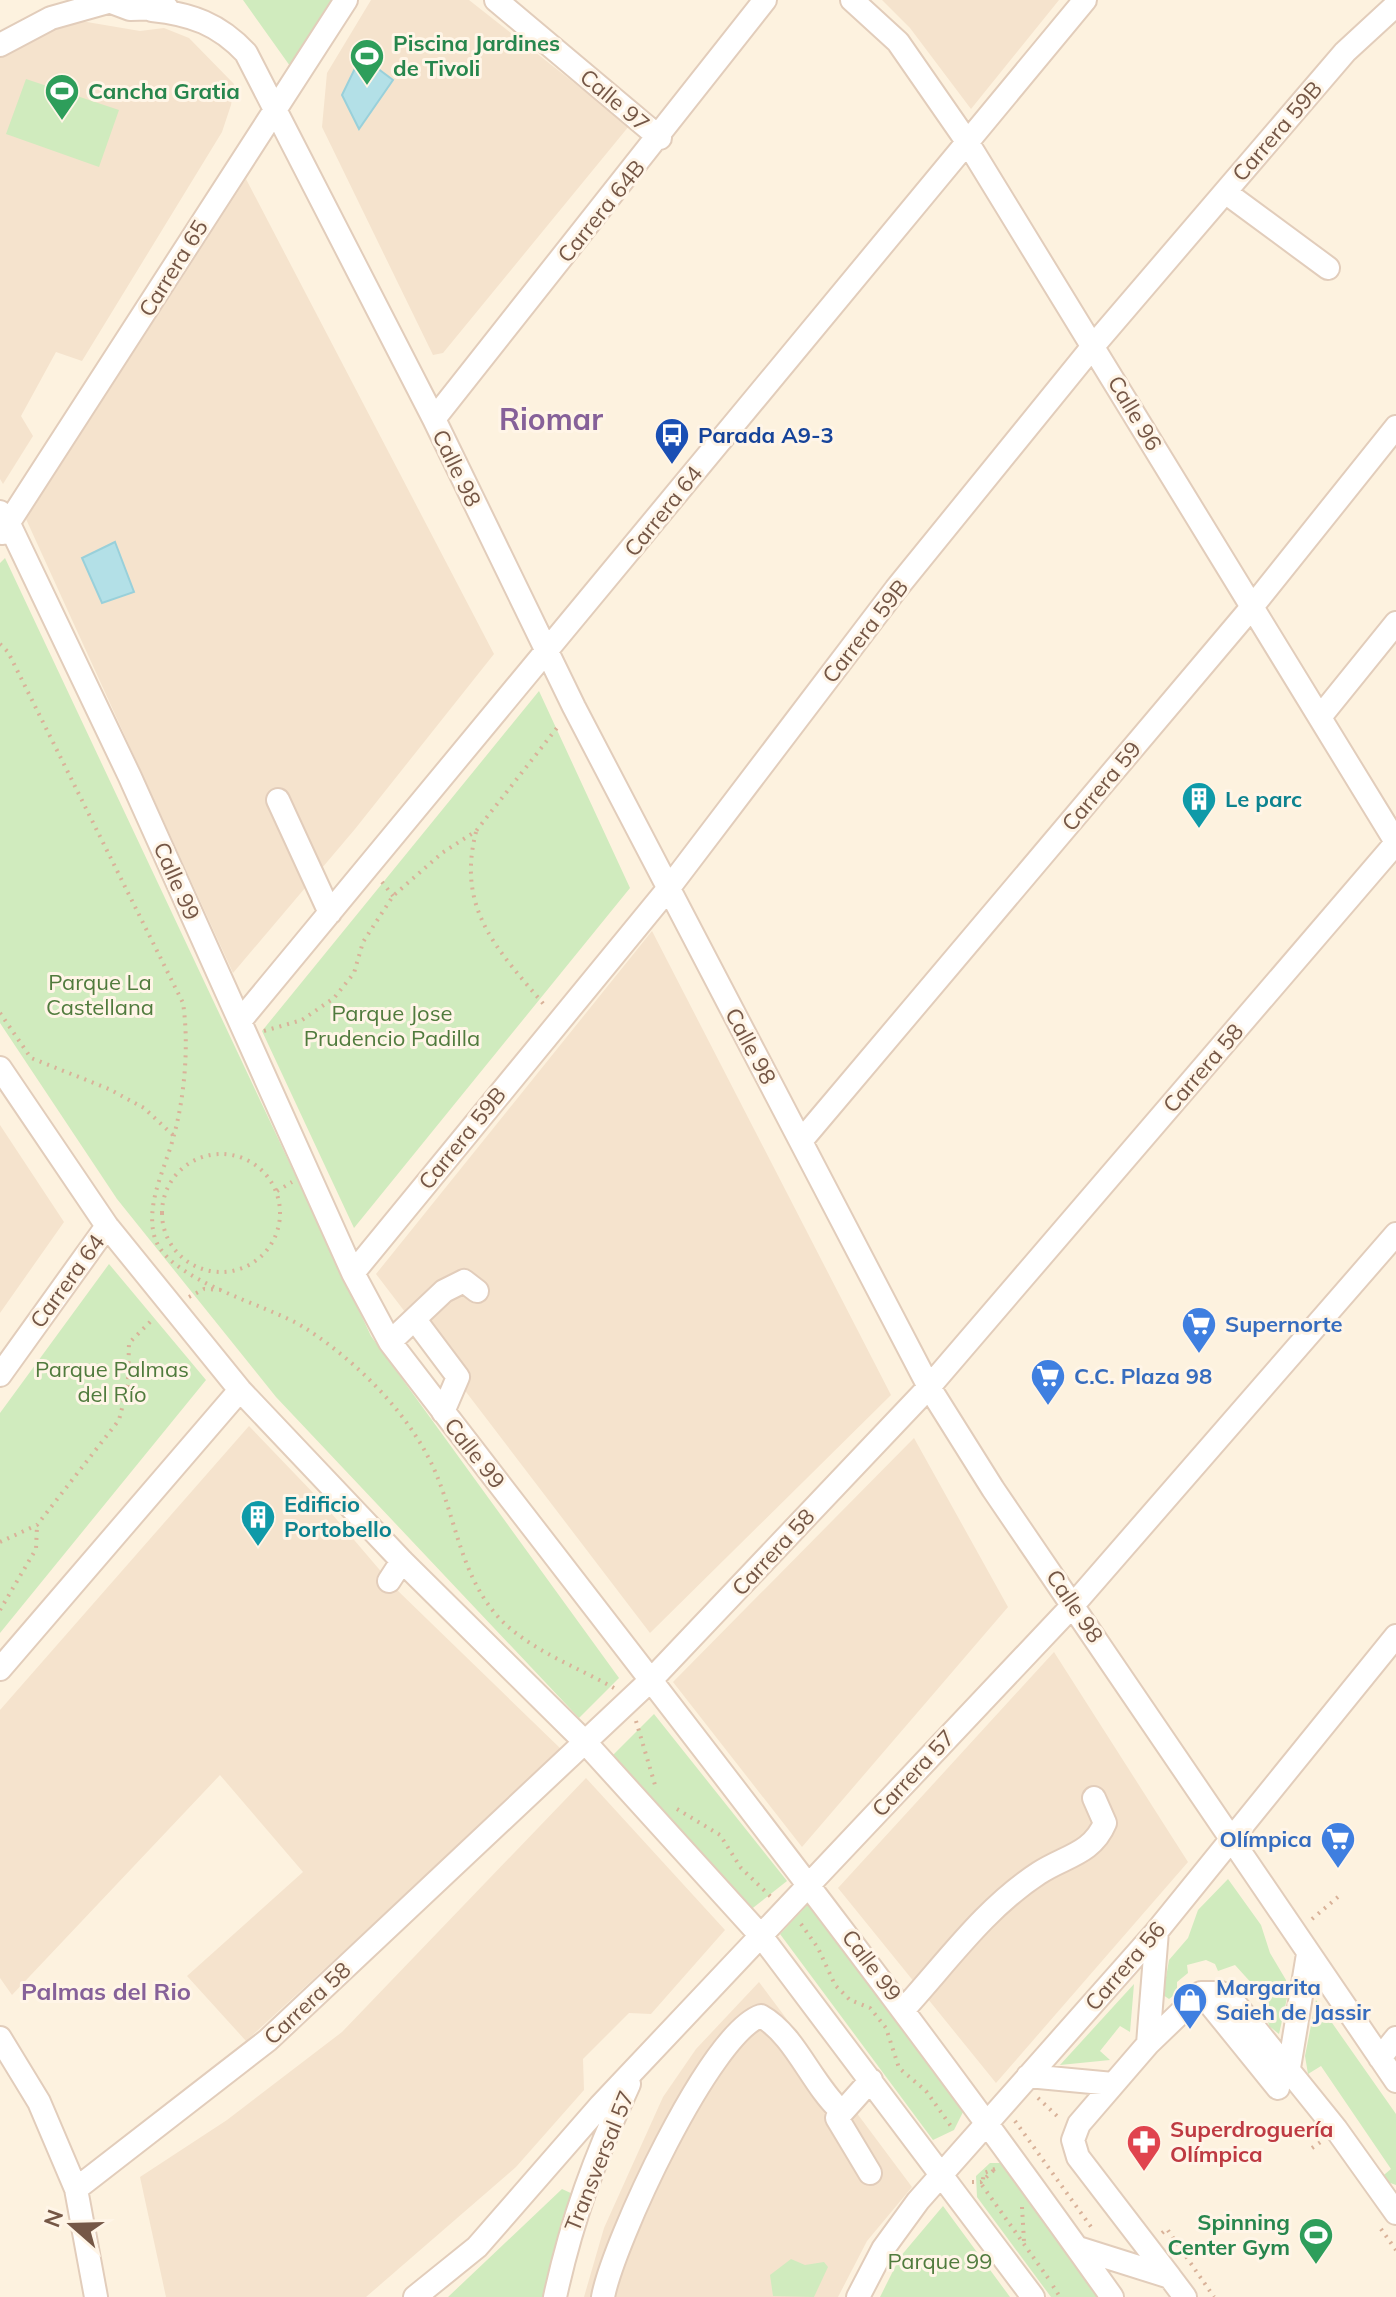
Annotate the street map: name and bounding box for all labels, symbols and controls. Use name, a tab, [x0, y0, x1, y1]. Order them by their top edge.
place label: Piscina Jardines de Tivoli	[393, 29, 560, 82]
sports icon: Piscina Jardines de Tivoli	[348, 37, 386, 87]
street label: Calle 97	[574, 63, 656, 137]
sports icon: Cancha Gratia	[43, 72, 81, 122]
street label: Carrera 59B	[1226, 75, 1328, 187]
place label: Cancha Gratia	[88, 77, 240, 105]
street label: Carrera 64B	[551, 154, 651, 268]
street label: Carrera 65	[132, 214, 214, 322]
street label: Calle 96	[1102, 370, 1168, 456]
district label: Riomar	[499, 400, 603, 438]
bus stop icon: Parada A9-3	[653, 416, 691, 466]
place label: Parada A9-3	[698, 421, 834, 449]
street label: Calle 98	[426, 425, 488, 511]
street label: Carrera 64	[618, 460, 708, 562]
street label: Carrera 59B	[816, 574, 914, 688]
street label: Carrera 59	[1055, 735, 1147, 837]
building icon: Le parc	[1180, 780, 1218, 830]
place label: Le parc	[1225, 785, 1302, 813]
street label: Calle 99	[147, 838, 207, 924]
park label: Parque La Castellana	[46, 968, 154, 1021]
park label: Parque Jose Prudencio Padilla	[304, 999, 480, 1052]
street label: Calle 98	[719, 1003, 783, 1089]
street label: Carrera 58	[1157, 1018, 1249, 1118]
street label: Carrera 59B	[412, 1081, 512, 1195]
street label: Carrera 64	[24, 1229, 110, 1333]
supermarket icon: Supernorte	[1180, 1305, 1218, 1355]
place label: Supernorte	[1225, 1310, 1342, 1338]
park label: Parque Palmas del Río	[35, 1355, 189, 1408]
supermarket icon: C.C. Plaza 98	[1029, 1357, 1067, 1407]
place label: C.C. Plaza 98	[1074, 1362, 1212, 1390]
street label: Calle 99	[439, 1412, 511, 1494]
place label: Edificio Portobello	[284, 1490, 392, 1543]
building icon: Edificio Portobello	[239, 1498, 277, 1548]
street label: Carrera 58	[726, 1503, 820, 1601]
street label: Calle 98	[1040, 1564, 1110, 1648]
street label: Carrera 57	[866, 1724, 960, 1822]
supermarket icon: Olímpica	[1319, 1820, 1357, 1870]
place label: Olímpica	[1219, 1825, 1312, 1853]
street label: Carrera 56	[1079, 1916, 1171, 2016]
street label: Calle 99	[836, 1924, 908, 2006]
street label: Carrera 58	[258, 1956, 356, 2050]
place label: Margarita Saieh de Jassir	[1216, 1973, 1371, 2026]
district label: Palmas del Rio	[21, 1976, 191, 2006]
shop icon: Margarita Saieh de Jassir	[1171, 1981, 1209, 2031]
street label: Transversal 57	[558, 2087, 640, 2235]
place label: Superdroguería Olímpica	[1170, 2115, 1333, 2168]
pharmacy icon: Superdroguería Olímpica	[1125, 2123, 1163, 2173]
north arrow	[32, 2185, 112, 2265]
text: N	[37, 2206, 69, 2231]
place label: Spinning Center Gym	[1167, 2208, 1290, 2261]
sports icon: Spinning Center Gym	[1297, 2216, 1335, 2266]
park label: Parque 99	[888, 2247, 992, 2275]

